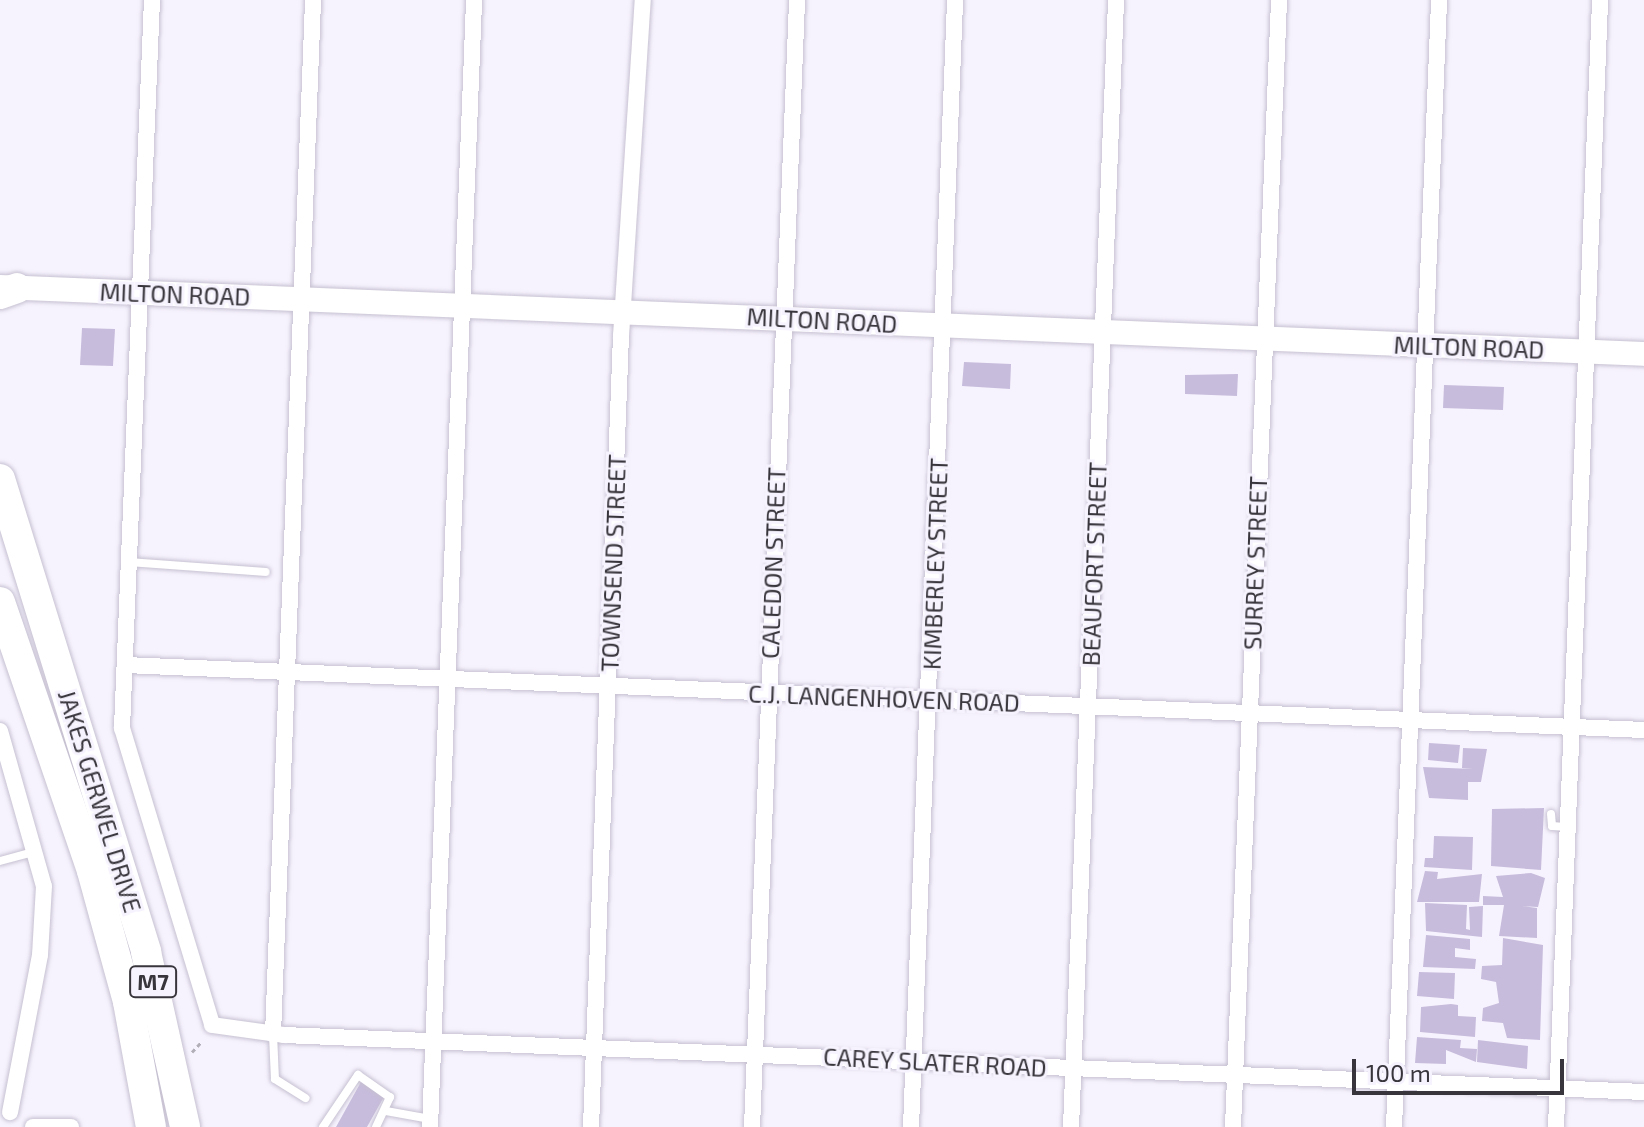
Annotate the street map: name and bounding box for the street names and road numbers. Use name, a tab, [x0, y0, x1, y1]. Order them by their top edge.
street label: MILTON ROAD	[99, 277, 251, 311]
street label: MILTON ROAD	[746, 302, 898, 338]
street label: MILTON ROAD	[1393, 330, 1545, 364]
street label: TOWNSEND STREET	[595, 454, 631, 672]
street label: KIMBERLEY STREET	[917, 457, 953, 671]
street label: BEAUFORT STREET	[1076, 461, 1112, 667]
street label: CALEDON STREET	[755, 467, 791, 659]
street label: SURREY STREET	[1238, 475, 1272, 651]
street label: C.J. LANGENHOVEN ROAD	[748, 679, 1020, 717]
street label: JAKES GERWEL DRIVE	[52, 686, 148, 916]
road number: M7	[129, 964, 177, 1000]
street label: CAREY SLATER ROAD	[822, 1042, 1048, 1082]

